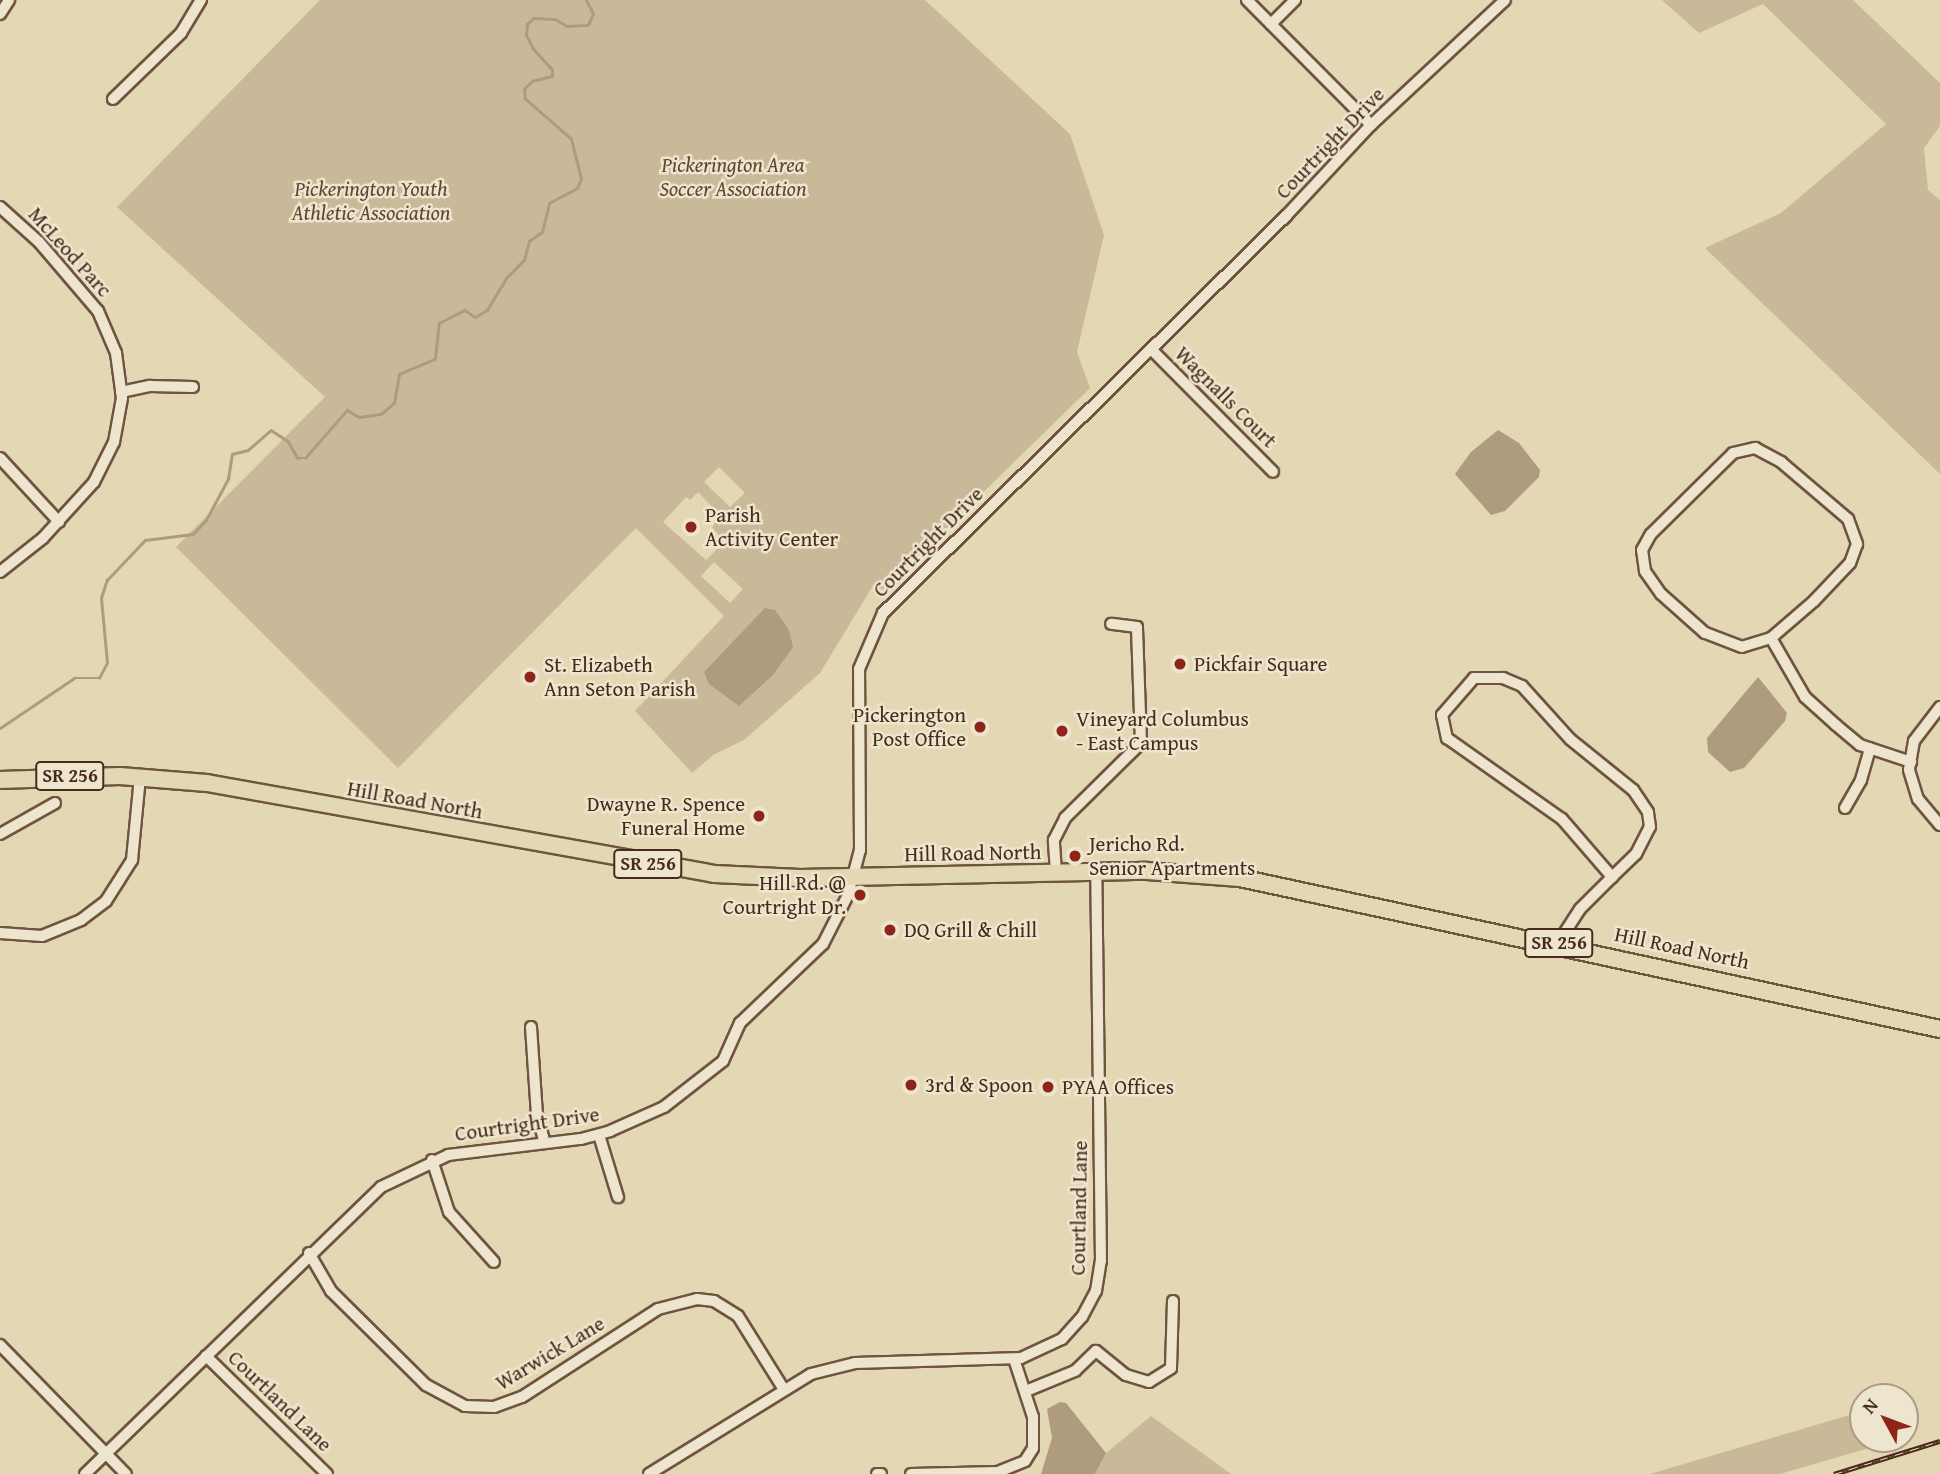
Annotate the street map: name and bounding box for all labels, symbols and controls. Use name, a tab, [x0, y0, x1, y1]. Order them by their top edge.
street label: Courtright Drive	[1270, 82, 1390, 204]
park label: Pickerington Area Soccer Association	[660, 152, 806, 202]
park label: Pickerington Youth Athletic Association	[292, 176, 450, 226]
street label: McLeod Parc	[23, 202, 117, 302]
street label: Wagnalls Court	[1170, 341, 1282, 453]
street label: Courtright Drive	[868, 482, 988, 602]
place label: Parish Activity Center	[705, 502, 838, 552]
marker: Parish Activity Center	[683, 519, 699, 535]
place label: Pickfair Square	[1194, 651, 1327, 677]
place label: St. Elizabeth Ann Seton Parish	[544, 652, 695, 702]
marker: Pickfair Square	[1172, 656, 1188, 672]
marker: St. Elizabeth Ann Seton Parish	[522, 669, 538, 685]
place label: Pickerington Post Office	[853, 702, 966, 752]
place label: Vineyard Columbus - East Campus	[1076, 706, 1249, 756]
marker: Pickerington Post Office	[972, 719, 988, 735]
marker: Vineyard Columbus - East Campus	[1054, 723, 1070, 739]
road number: SR 256	[35, 761, 105, 792]
street label: Hill Road North	[345, 776, 485, 824]
place label: Dwayne R. Spence Funeral Home	[587, 791, 745, 841]
marker: Dwayne R. Spence Funeral Home	[751, 808, 767, 824]
place label: Jericho Rd. Senior Apartments	[1089, 831, 1255, 881]
street label: Hill Road North	[904, 839, 1042, 867]
road number: SR 256	[613, 848, 683, 880]
marker: Jericho Rd. Senior Apartments	[1067, 848, 1083, 864]
place label: Hill Rd. @ Courtright Dr.	[723, 870, 846, 920]
marker: Hill Rd. @ Courtright Dr.	[852, 887, 868, 903]
place label: DQ Grill & Chill	[904, 917, 1037, 943]
street label: Hill Road North	[1612, 921, 1752, 975]
marker: DQ Grill & Chill	[882, 922, 898, 938]
road number: SR 256	[1524, 928, 1594, 959]
place label: 3rd & Spoon	[925, 1072, 1033, 1098]
place label: PYAA Offices	[1062, 1074, 1174, 1100]
marker: 3rd & Spoon	[903, 1077, 919, 1093]
marker: PYAA Offices	[1040, 1079, 1056, 1095]
street label: Courtright Drive	[453, 1101, 601, 1147]
street label: Courtland Lane	[1065, 1140, 1093, 1276]
street label: Warwick Lane	[491, 1311, 609, 1395]
street label: Courtland Lane	[223, 1345, 337, 1457]
north arrow	[1849, 1383, 1919, 1453]
text: N	[1855, 1392, 1884, 1420]

